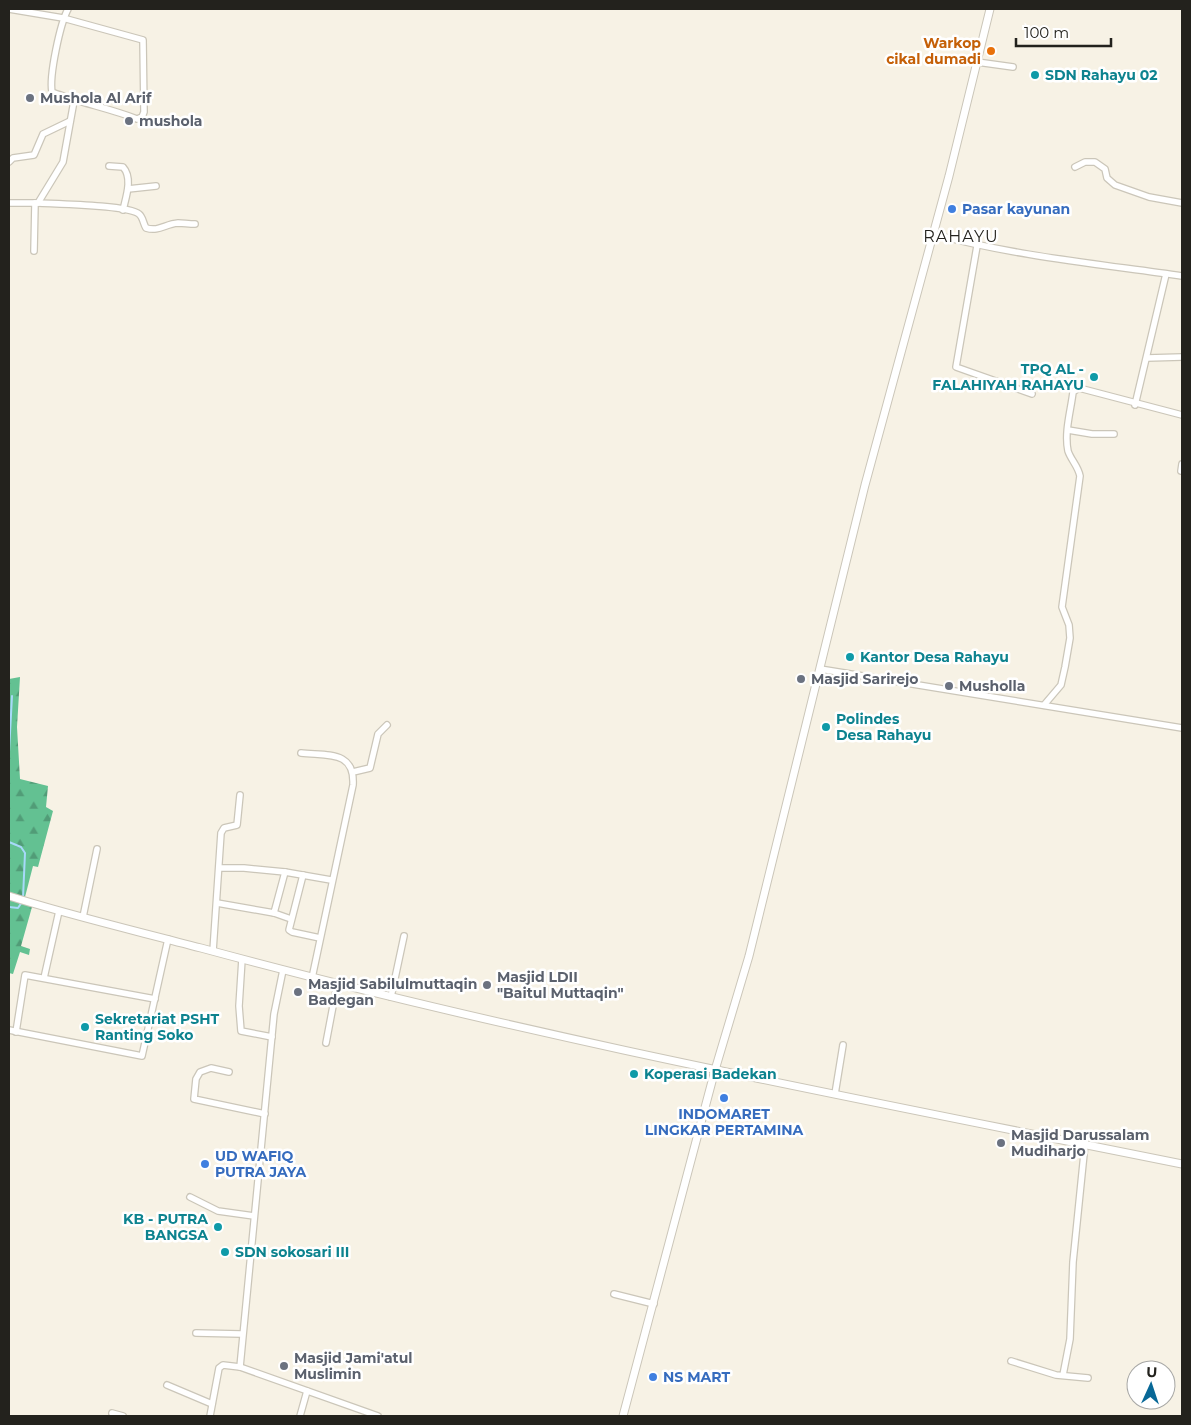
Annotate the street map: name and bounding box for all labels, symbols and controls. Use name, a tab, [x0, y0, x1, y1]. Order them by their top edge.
scale bar	[1016, 15, 1111, 47]
text: 100 m	[1024, 23, 1069, 42]
place label: Warkop cikal dumadi	[886, 34, 981, 68]
marker: Warkop cikal dumadi	[985, 45, 997, 57]
place label: SDN Rahayu 02	[1045, 66, 1157, 84]
marker: SDN Rahayu 02	[1029, 69, 1041, 81]
place label: Mushola Al Arif	[40, 89, 152, 107]
marker: Mushola Al Arif	[24, 92, 36, 104]
place label: mushola	[139, 112, 203, 130]
marker: mushola	[123, 115, 135, 127]
place label: Pasar kayunan	[962, 200, 1070, 218]
marker: Pasar kayunan	[946, 203, 958, 215]
district label: RAHAYU	[923, 227, 999, 246]
place label: TPQ AL - FALAHIYAH RAHAYU	[932, 360, 1084, 394]
marker: TPQ AL - FALAHIYAH RAHAYU	[1088, 371, 1100, 383]
place label: Kantor Desa Rahayu	[860, 648, 1009, 666]
marker: Kantor Desa Rahayu	[844, 651, 856, 663]
place label: Masjid Sarirejo	[811, 670, 919, 688]
marker: Masjid Sarirejo	[795, 673, 807, 685]
place label: Musholla	[959, 677, 1025, 695]
marker: Musholla	[943, 680, 955, 692]
place label: Polindes Desa Rahayu	[836, 710, 931, 744]
marker: Polindes Desa Rahayu	[820, 721, 832, 733]
place label: Masjid LDII "Baitul Muttaqin"	[497, 968, 624, 1002]
place label: Masjid Sabilulmuttaqin Badegan	[308, 975, 477, 1009]
marker: Masjid LDII "Baitul Muttaqin"	[481, 979, 493, 991]
marker: Masjid Sabilulmuttaqin Badegan	[292, 986, 304, 998]
place label: Sekretariat PSHT Ranting Soko	[95, 1010, 219, 1044]
marker: Sekretariat PSHT Ranting Soko	[79, 1021, 91, 1033]
place label: Koperasi Badekan	[644, 1065, 777, 1083]
marker: Koperasi Badekan	[628, 1068, 640, 1080]
marker: INDOMARET LINGKAR PERTAMINA	[718, 1092, 730, 1104]
place label: INDOMARET LINGKAR PERTAMINA	[645, 1105, 804, 1139]
place label: Masjid Darussalam Mudiharjo	[1011, 1126, 1150, 1160]
marker: Masjid Darussalam Mudiharjo	[995, 1137, 1007, 1149]
place label: UD WAFIQ PUTRA JAYA	[215, 1147, 307, 1181]
marker: UD WAFIQ PUTRA JAYA	[199, 1158, 211, 1170]
place label: KB - PUTRA BANGSA	[123, 1210, 208, 1244]
marker: KB - PUTRA BANGSA	[212, 1221, 224, 1233]
place label: SDN sokosari III	[235, 1243, 349, 1261]
marker: SDN sokosari III	[219, 1246, 231, 1258]
place label: Masjid Jami'atul Muslimin	[294, 1349, 413, 1383]
marker: Masjid Jami'atul Muslimin	[278, 1360, 290, 1372]
north arrow	[1126, 1360, 1176, 1410]
text: U	[1146, 1363, 1158, 1381]
place label: NS MART	[663, 1368, 730, 1386]
marker: NS MART	[647, 1371, 659, 1383]

